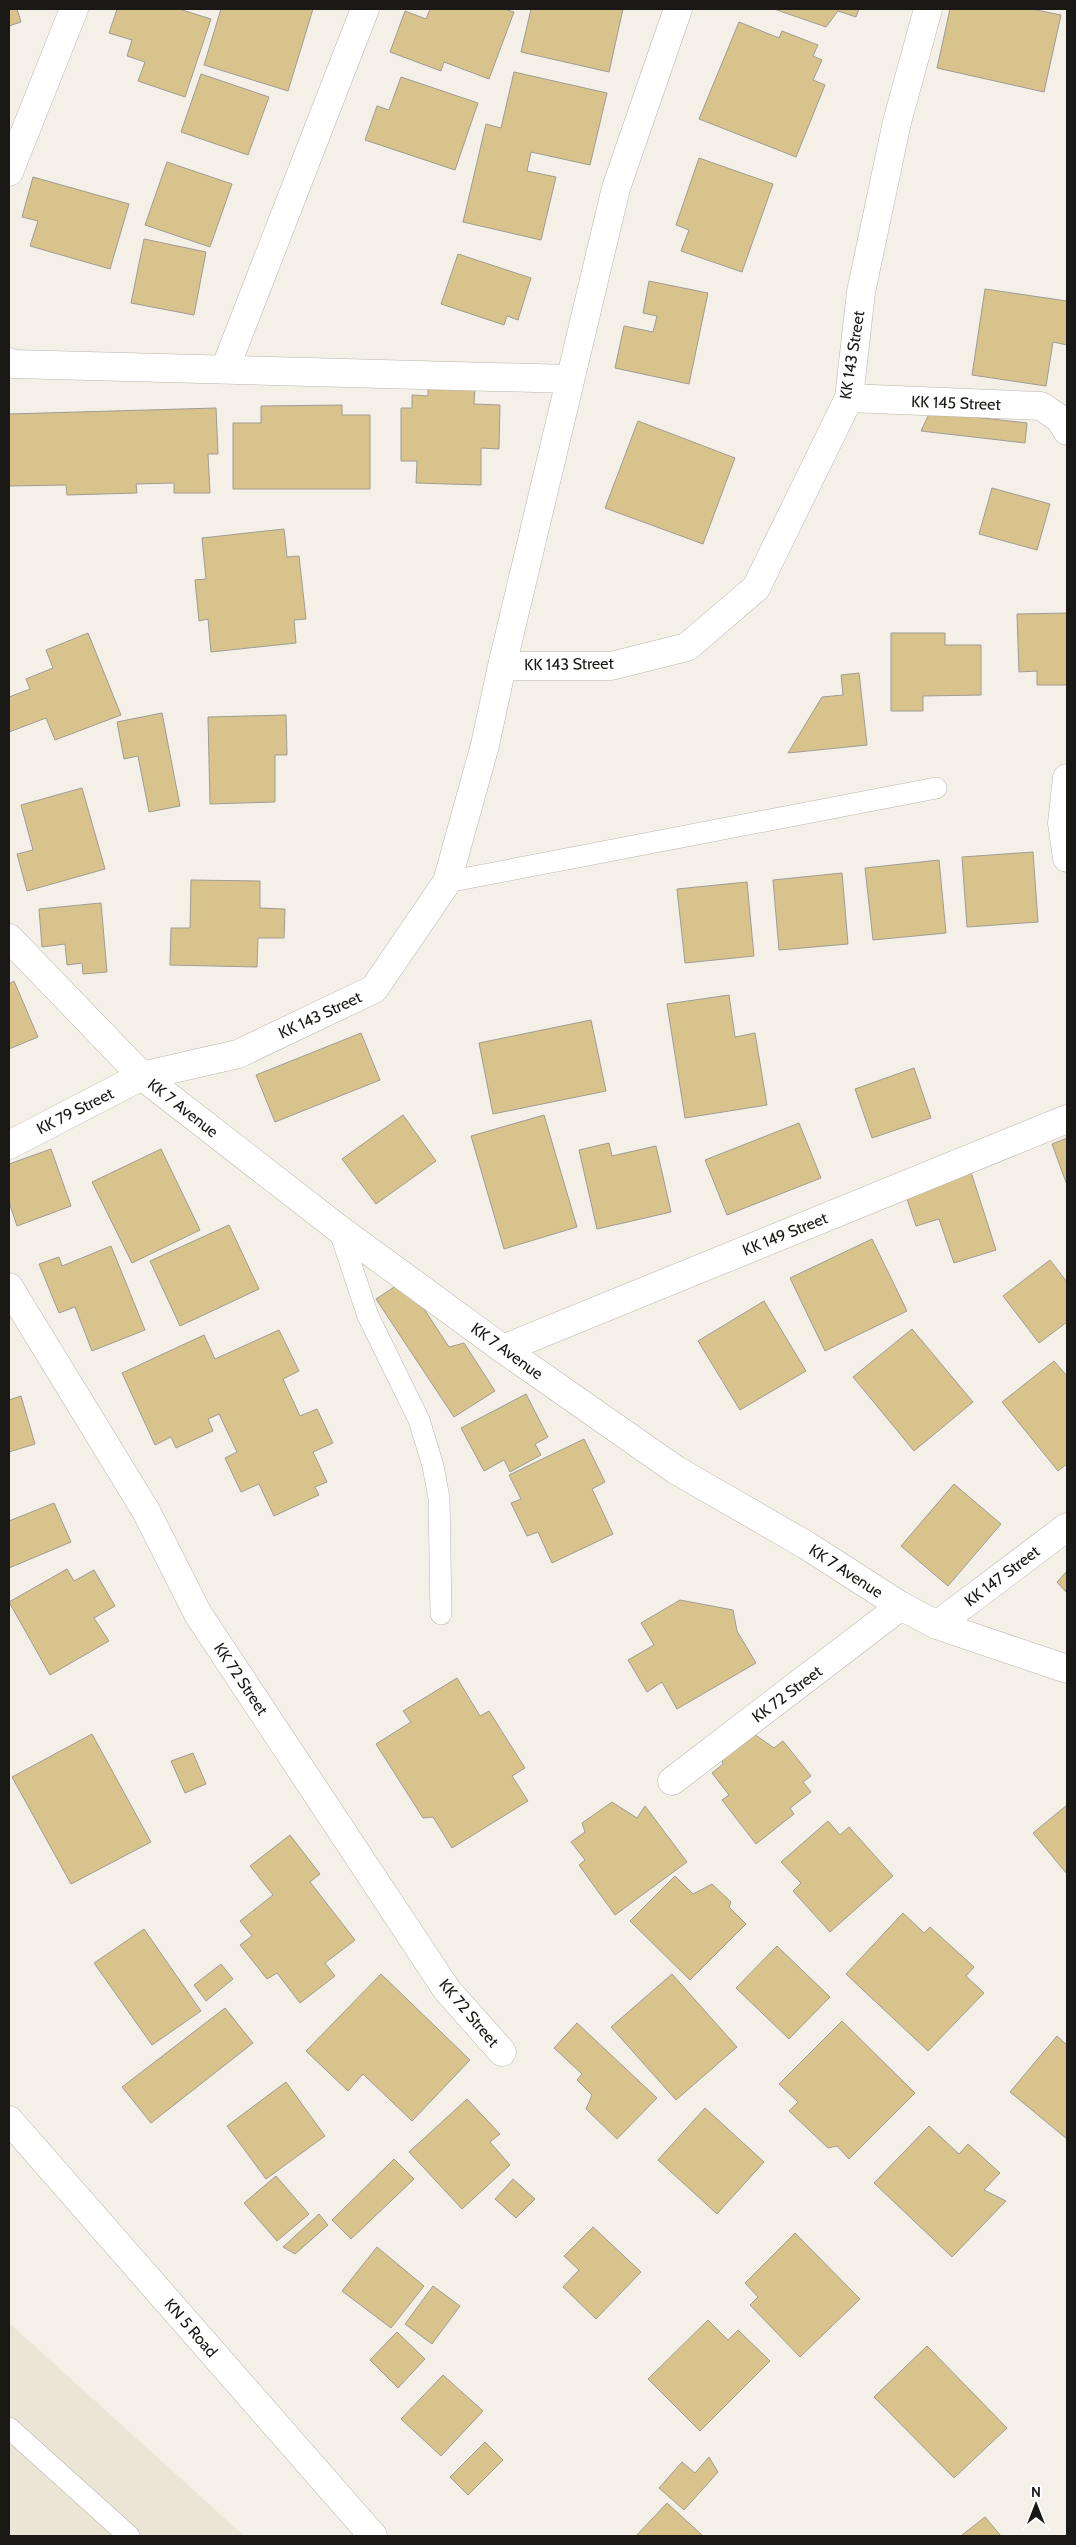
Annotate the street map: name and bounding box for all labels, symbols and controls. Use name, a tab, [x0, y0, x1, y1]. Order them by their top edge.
street label: KK 143 Street	[836, 309, 868, 401]
street label: KK 145 Street	[911, 392, 1002, 414]
street label: KK 143 Street	[524, 654, 615, 674]
street label: KK 143 Street	[275, 987, 365, 1043]
street label: KK 7 Avenue	[144, 1075, 222, 1141]
street label: KK 79 Street	[33, 1083, 117, 1138]
street label: KK 149 Street	[740, 1208, 831, 1260]
street label: KK 7 Avenue	[467, 1319, 547, 1383]
street label: KK 7 Avenue	[806, 1540, 886, 1602]
street label: KK 147 Street	[961, 1541, 1044, 1610]
street label: KK 72 Street	[210, 1639, 272, 1719]
street label: KK 72 Street	[748, 1661, 826, 1727]
street label: KK 72 Street	[435, 1975, 503, 2051]
street label: KN 5 Road	[161, 2295, 221, 2361]
north arrow	[1011, 2480, 1061, 2530]
text: N	[1031, 2483, 1041, 2501]

